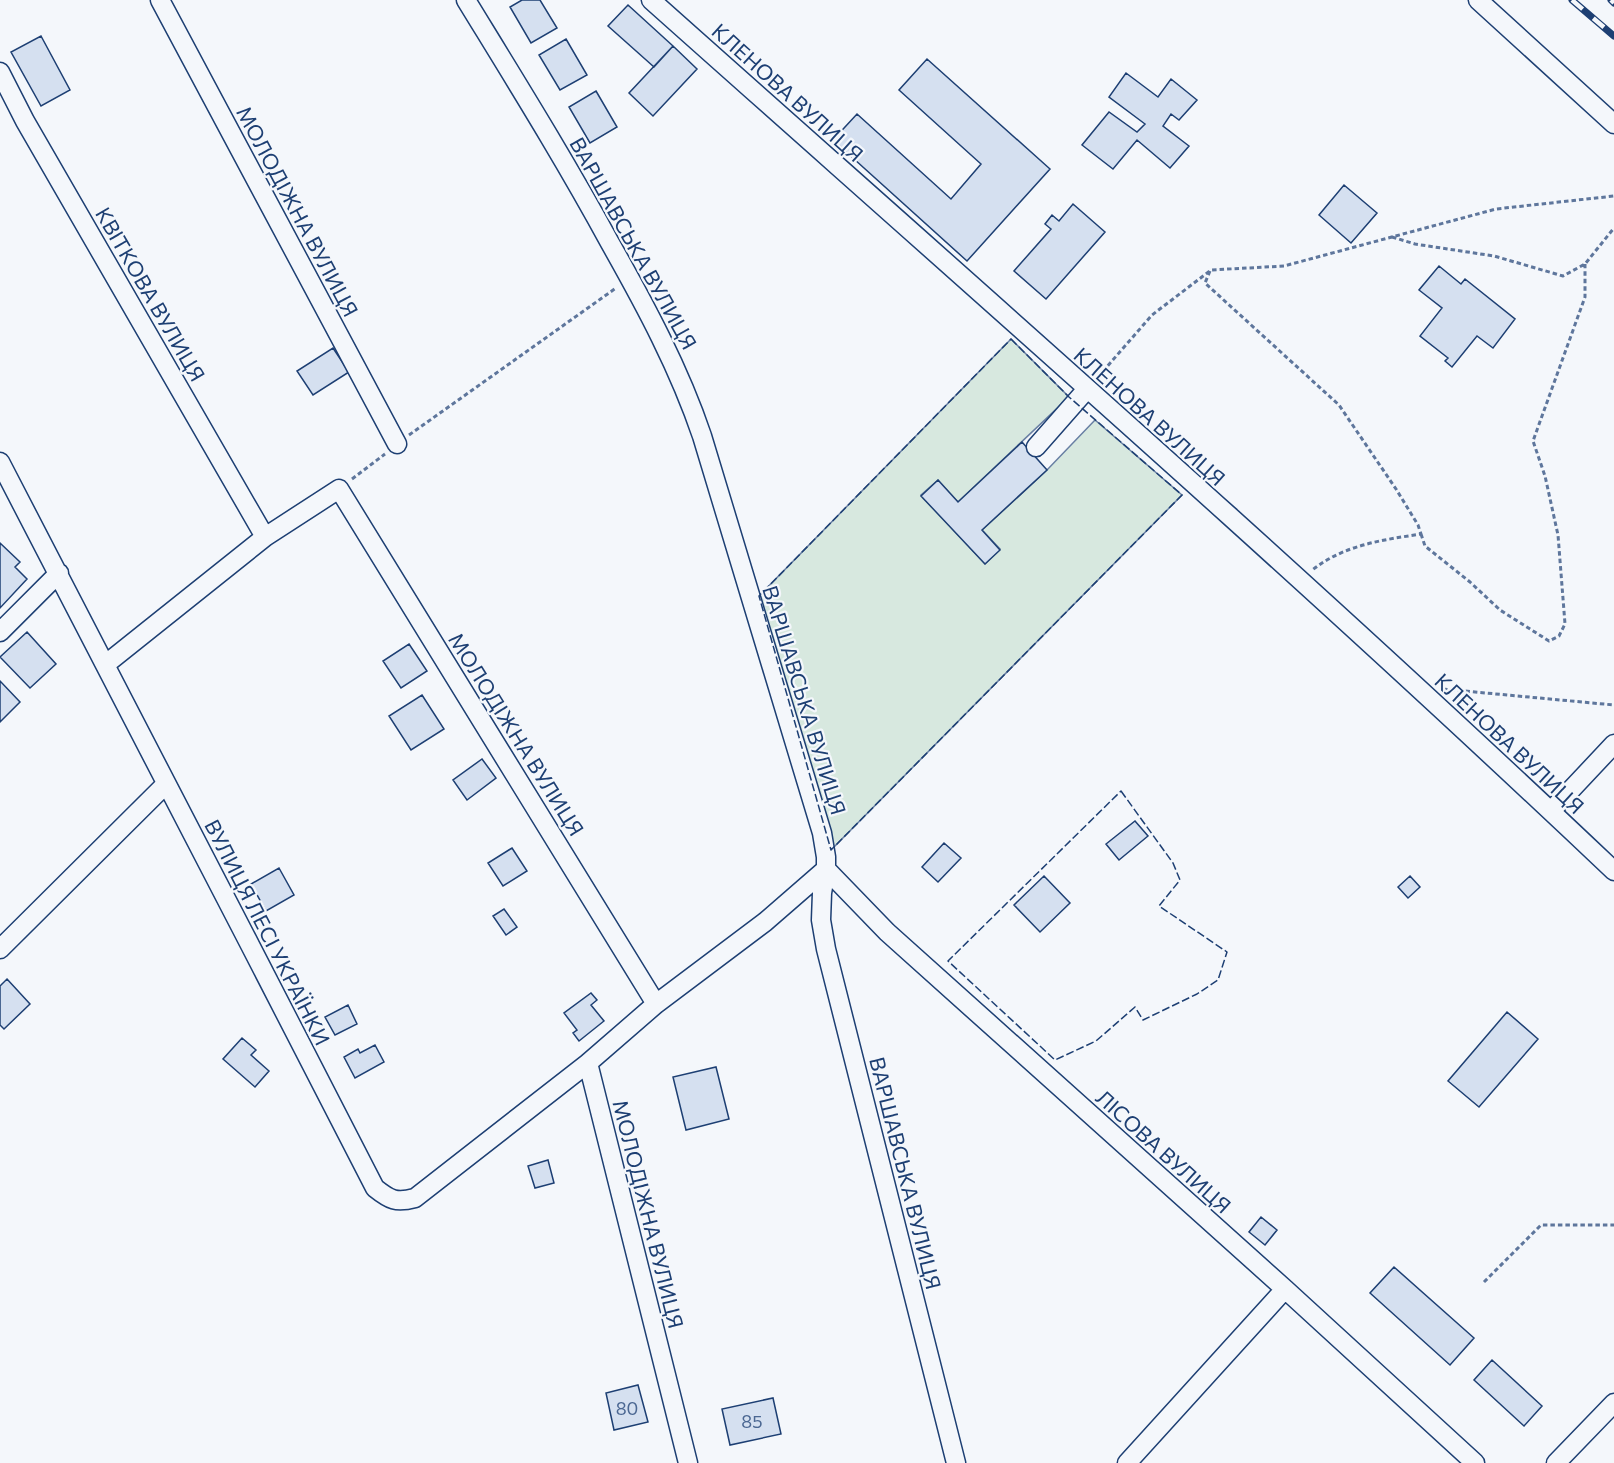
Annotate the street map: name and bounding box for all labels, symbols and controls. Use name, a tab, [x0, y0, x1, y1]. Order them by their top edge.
street label: КЛЕНОВА ВУЛИЦЯ	[707, 18, 869, 166]
street label: МОЛОДІЖНА ВУЛИЦЯ	[232, 102, 364, 320]
street label: ВАРШАВСЬКА ВУЛИЦЯ	[565, 133, 703, 353]
street label: КВІТКОВА ВУЛИЦЯ	[91, 203, 211, 385]
street label: КЛЕНОВА ВУЛИЦЯ	[1069, 342, 1231, 490]
street label: ВАРШАВСЬКА ВУЛИЦЯ	[758, 582, 852, 818]
street label: МОЛОДІЖНА ВУЛИЦЯ	[444, 628, 590, 840]
street label: КЛЕНОВА ВУЛИЦЯ	[1430, 668, 1590, 818]
street label: ВУЛИЦЯ ЛЕСІ УКРАЇНКИ	[200, 815, 336, 1049]
street label: ВАРШАВСЬКА ВУЛИЦЯ	[865, 1054, 947, 1292]
street label: ЛІСОВА ВУЛИЦЯ	[1092, 1084, 1236, 1218]
street label: МОЛОДІЖНА ВУЛИЦЯ	[608, 1097, 690, 1331]
house number: 80	[616, 1397, 638, 1419]
house number: 85	[741, 1410, 763, 1432]

